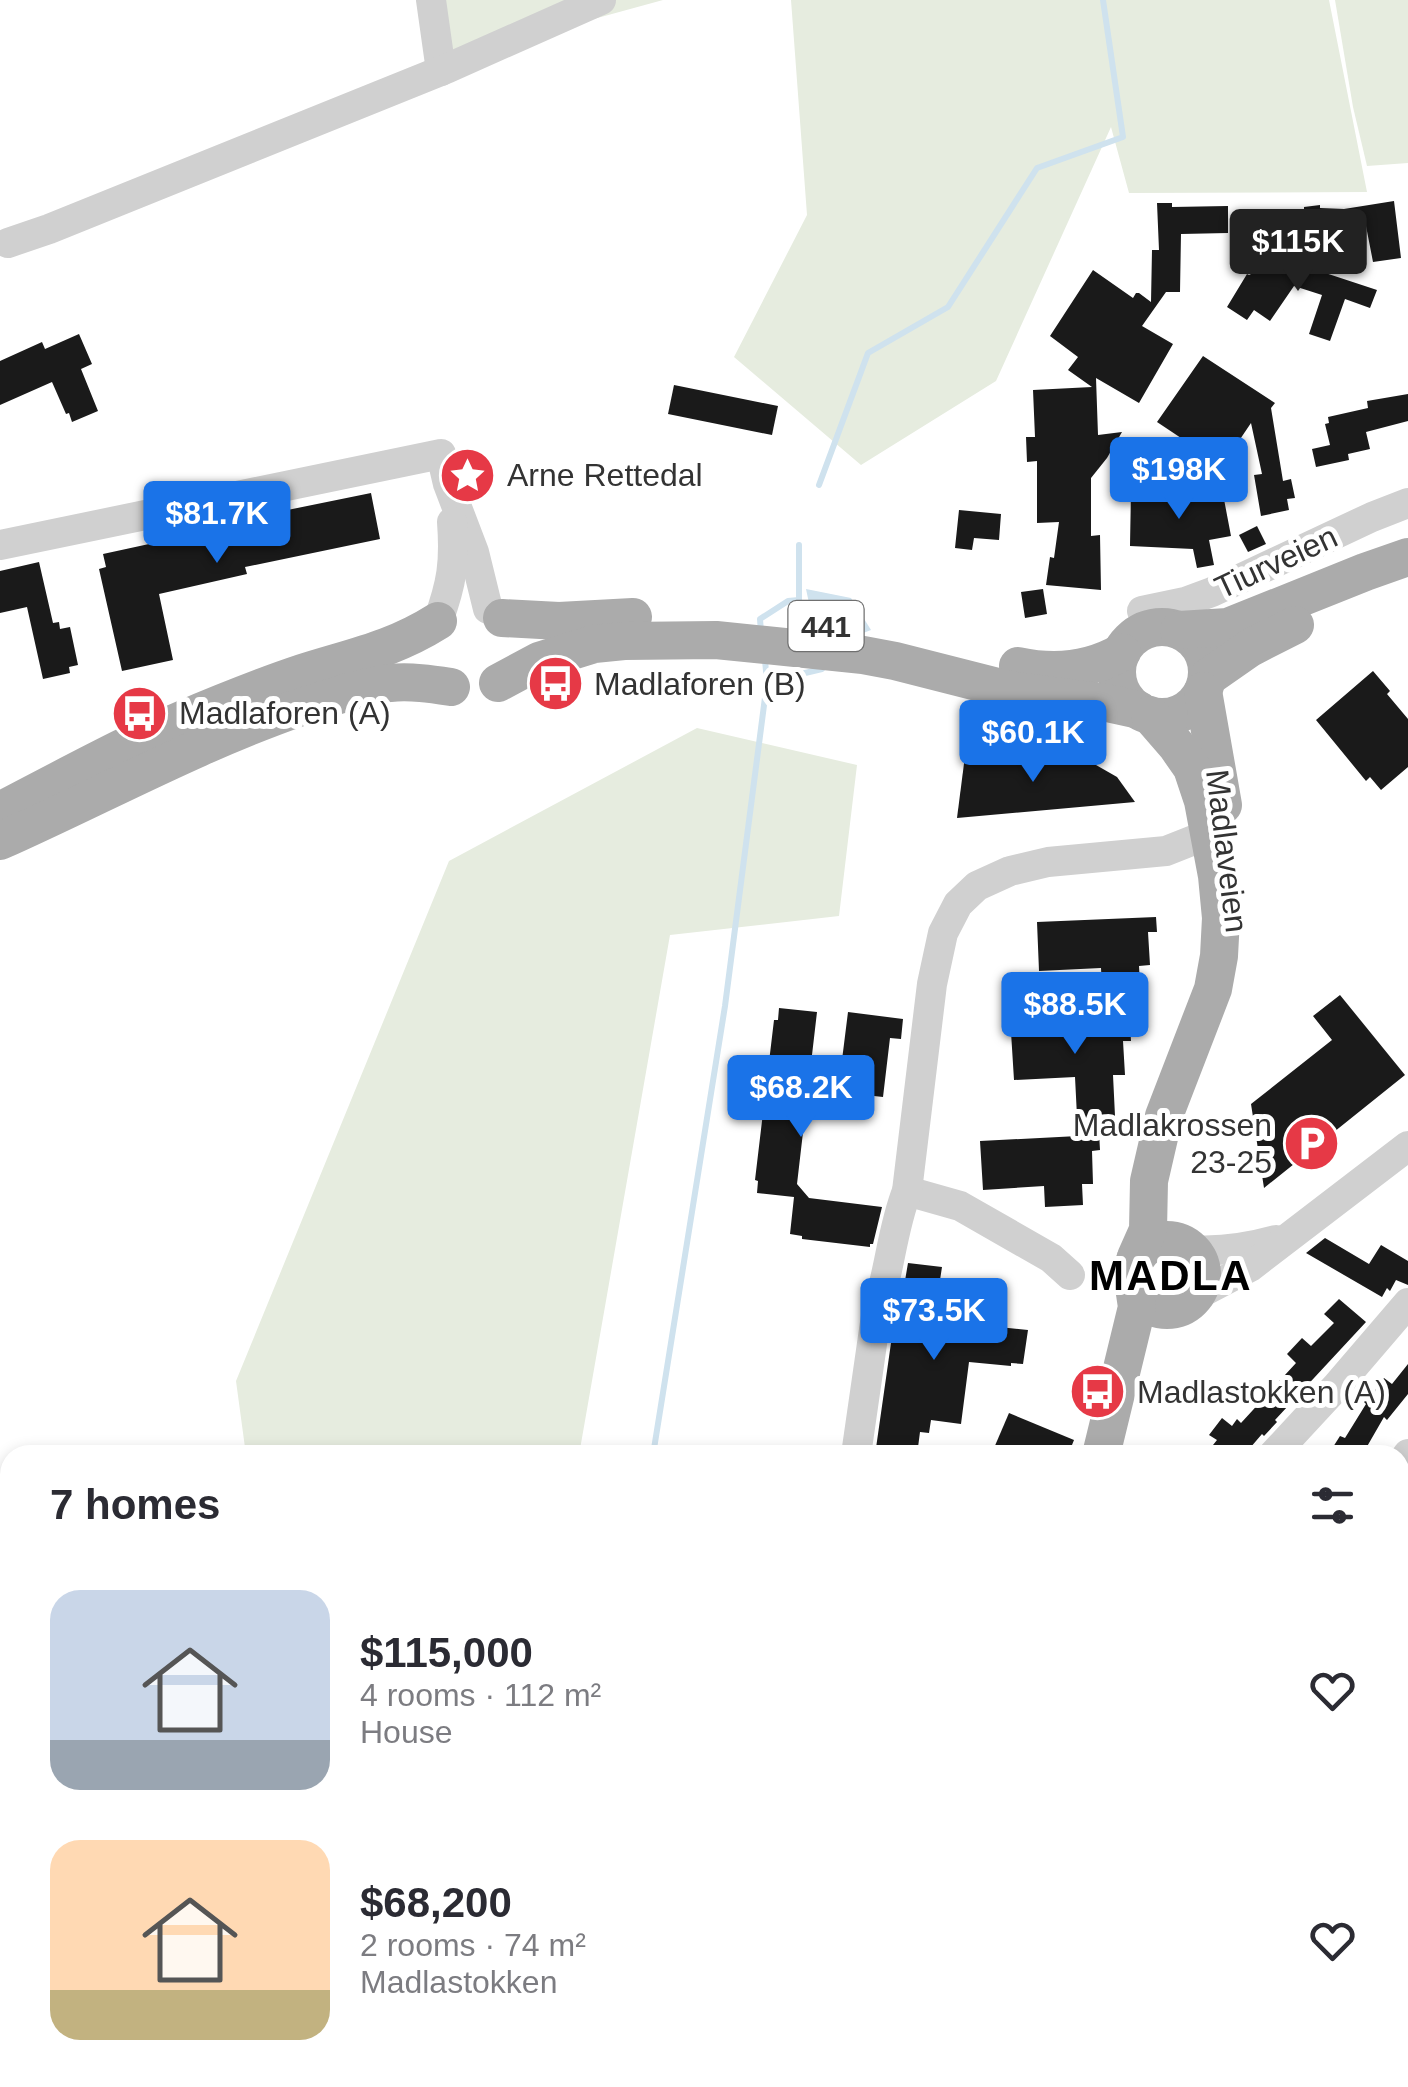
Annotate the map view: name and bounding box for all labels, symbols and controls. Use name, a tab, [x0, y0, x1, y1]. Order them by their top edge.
pin: $115K	[1228, 209, 1368, 294]
text: $115K	[1252, 223, 1344, 259]
pin: $198K	[1109, 437, 1249, 522]
place icon: Arne Rettedal	[438, 445, 498, 505]
text: $198K	[1132, 451, 1226, 487]
place label: Arne Rettedal	[507, 457, 703, 493]
pin: $81.7K	[136, 481, 298, 566]
text: $81.7K	[165, 495, 269, 531]
street label: Tiurveien	[1209, 518, 1343, 606]
road number: 441	[788, 601, 864, 651]
bus stop icon: Madlaforen (B)	[525, 654, 585, 714]
place label: Madlaforen (B)	[594, 666, 806, 702]
bus stop icon: Madlaforen (A)	[110, 683, 170, 743]
place label: Madlaforen (A)	[179, 695, 391, 731]
pin: $60.1K	[952, 700, 1114, 785]
text: $60.1K	[981, 714, 1085, 750]
street label: Madlaveien	[1199, 768, 1255, 934]
pin: $88.5K	[994, 972, 1156, 1057]
text: $88.5K	[1023, 986, 1127, 1022]
pin: $68.2K	[720, 1055, 882, 1140]
text: $68.2K	[749, 1069, 853, 1105]
place label: Madlakrossen 23-25	[1073, 1107, 1272, 1180]
parking icon: Madlakrossen 23-25	[1281, 1113, 1341, 1173]
district label: MADLA	[1089, 1252, 1253, 1299]
pin: $73.5K	[853, 1278, 1015, 1363]
text: $73.5K	[882, 1292, 986, 1328]
bus stop icon: Madlastokken (A)	[1068, 1362, 1128, 1422]
place label: Madlastokken (A)	[1137, 1374, 1386, 1410]
icon: filters	[1305, 1478, 1360, 1533]
text: 7 homes	[50, 1481, 220, 1528]
text: $115,000	[360, 1629, 533, 1676]
icon: home	[130, 1630, 250, 1750]
icon: heart	[1305, 1663, 1360, 1718]
text: 4 rooms · 112 m²	[360, 1677, 601, 1713]
text: House	[360, 1714, 453, 1750]
text: $68,200	[360, 1879, 512, 1926]
icon: home	[130, 1880, 250, 2000]
icon: heart	[1305, 1913, 1360, 1968]
text: 2 rooms · 74 m²	[360, 1927, 586, 1963]
text: Madlastokken	[360, 1964, 557, 2000]

